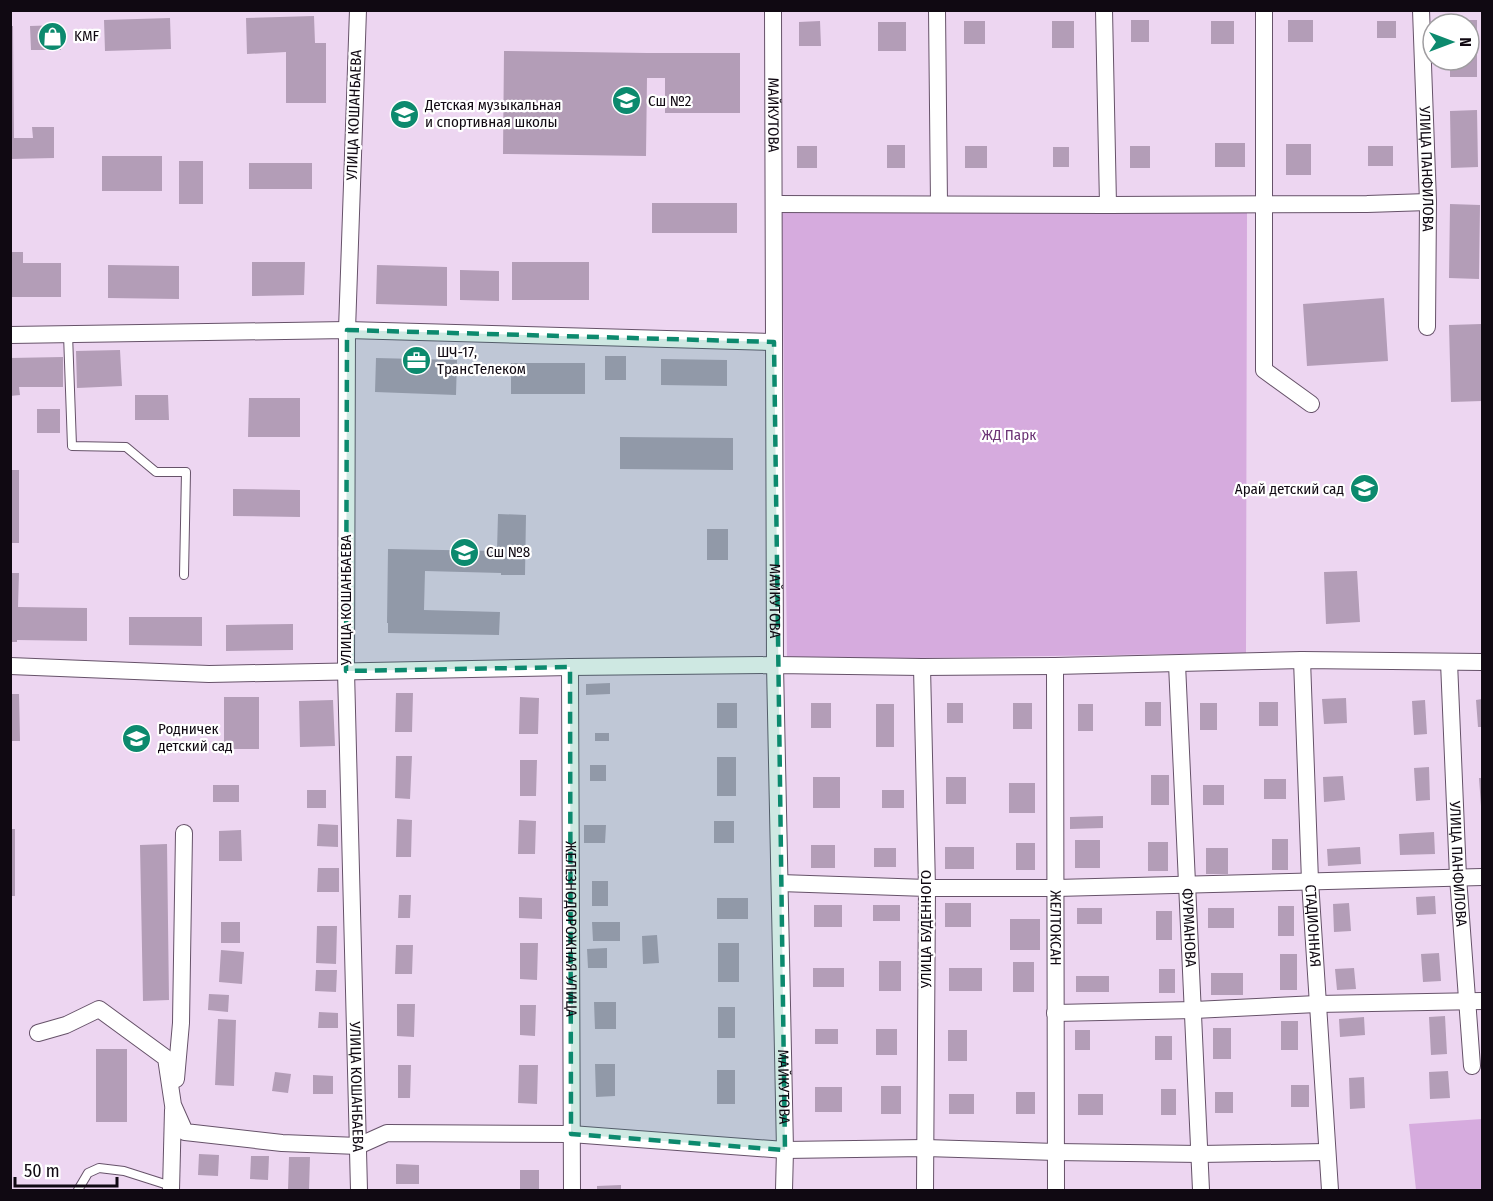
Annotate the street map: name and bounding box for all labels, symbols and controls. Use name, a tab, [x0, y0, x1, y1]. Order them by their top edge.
north arrow	[1421, 12, 1481, 72]
shop icon: KMF	[37, 20, 69, 52]
place label: KMF	[74, 27, 100, 45]
text: N	[1456, 37, 1475, 47]
street label: УЛИЦА КОШАНБАЕВА	[343, 49, 365, 182]
street label: МАЙКУТОВА	[764, 78, 782, 153]
school or university icon: Сш №2	[611, 85, 643, 117]
place label: Сш №2	[648, 92, 692, 110]
place label: Детская музыкальная и спортивная школы	[424, 96, 562, 131]
school or university icon: Детская музыкальная и спортивная школы	[388, 98, 420, 130]
street label: УЛИЦА ПАНФИЛОВА	[1415, 105, 1437, 232]
place label: ШЧ-17, ТрансТелеком	[437, 343, 526, 378]
office icon: ШЧ-17, ТрансТелеком	[400, 345, 432, 377]
park label: ЖД Парк	[982, 426, 1036, 444]
school or university icon: Арай детский сад	[1349, 473, 1381, 505]
place label: Арай детский сад	[1235, 480, 1344, 498]
street label: УЛИЦА КОШАНБАЕВА	[337, 535, 355, 666]
school or university icon: Сш №8	[449, 536, 481, 568]
place label: Сш №8	[486, 543, 530, 561]
street label: МАЙКУТОВА	[766, 564, 784, 639]
place label: Родничек детский сад	[158, 720, 233, 755]
school or university icon: Родничек детский сад	[121, 722, 153, 754]
street label: УЛИЦА ПАНФИЛОВА	[1446, 800, 1471, 927]
street label: ЖЕЛЕЗНОДОРОЖНАЯ УЛИЦА	[562, 841, 580, 1017]
street label: УЛИЦА БУДЕННОГО	[917, 870, 935, 989]
street label: СТАДИОННАЯ	[1301, 884, 1325, 968]
street label: ФУРМАНОВА	[1178, 888, 1200, 968]
street label: ЖЕЛТОКСАН	[1046, 890, 1065, 966]
street label: УЛИЦА КОШАНБАЕВА	[346, 1020, 367, 1152]
street label: МАЙКУТОВА	[774, 1049, 793, 1125]
scale bar	[15, 1150, 117, 1188]
text: 50 m	[24, 1160, 60, 1182]

